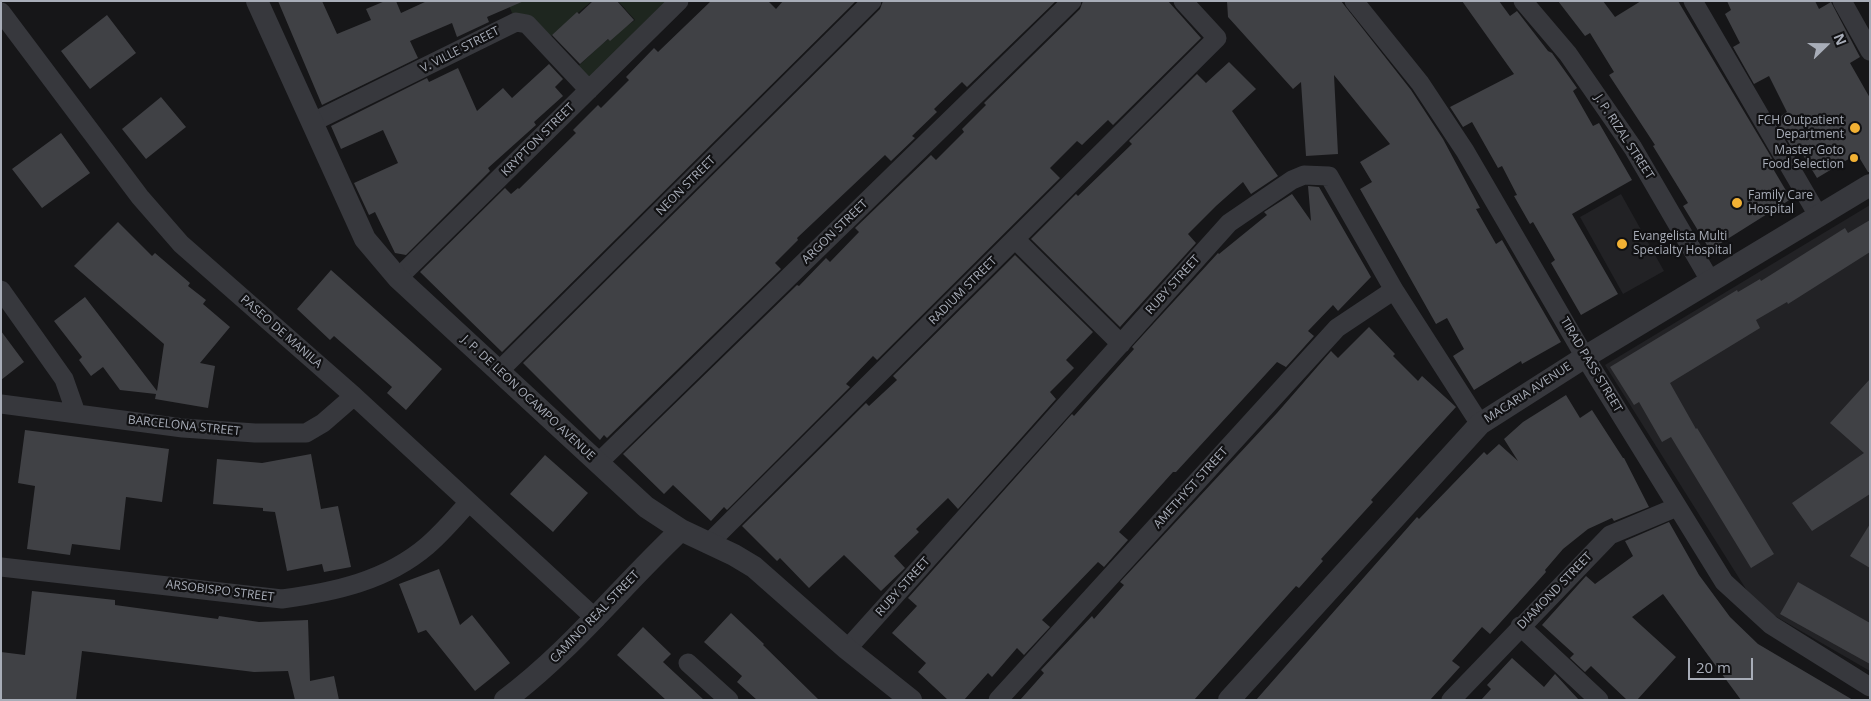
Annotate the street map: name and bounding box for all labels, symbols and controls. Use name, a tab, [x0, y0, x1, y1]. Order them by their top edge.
north arrow	[1801, 20, 1851, 70]
street label: V. VILLE STREET	[418, 24, 502, 76]
text: N	[1829, 30, 1851, 48]
street label: J. P. RIZAL STREET	[1591, 92, 1657, 182]
street label: KRYPTON STREET	[499, 101, 577, 179]
place label: FCH Outpatient Department	[1758, 114, 1844, 142]
marker: FCH Outpatient Department	[1848, 121, 1862, 135]
place label: Master Goto Food Selection	[1762, 144, 1844, 172]
marker: Master Goto Food Selection	[1848, 152, 1860, 164]
street label: NEON STREET	[653, 153, 719, 219]
place label: Family Care Hospital	[1748, 189, 1813, 217]
marker: Family Care Hospital	[1730, 196, 1744, 210]
street label: ARGON STREET	[799, 197, 871, 267]
place label: Evangelista Multi Specialty Hospital	[1633, 230, 1732, 258]
marker: Evangelista Multi Specialty Hospital	[1615, 237, 1629, 251]
street label: RUBY STREET	[1143, 253, 1203, 317]
street label: RADIUM STREET	[926, 254, 1000, 328]
street label: PASEO DE MANILA	[237, 293, 325, 371]
street label: TIRAD PASS STREET	[1557, 315, 1625, 415]
street label: J. P. DE LEON OCAMPO AVENUE	[458, 332, 598, 464]
street label: MACARIA AVENUE	[1482, 359, 1574, 427]
street label: BARCELONA STREET	[127, 413, 241, 439]
street label: AMETHYST STREET	[1151, 445, 1231, 531]
street label: DIAMOND STREET	[1515, 550, 1595, 632]
street label: RUBY STREET	[873, 555, 933, 619]
street label: CAMINO REAL STREET	[547, 568, 643, 666]
street label: ARSOBISPO STREET	[165, 577, 275, 605]
scale bar	[1691, 648, 1756, 680]
text: 20 m	[1696, 657, 1731, 677]

